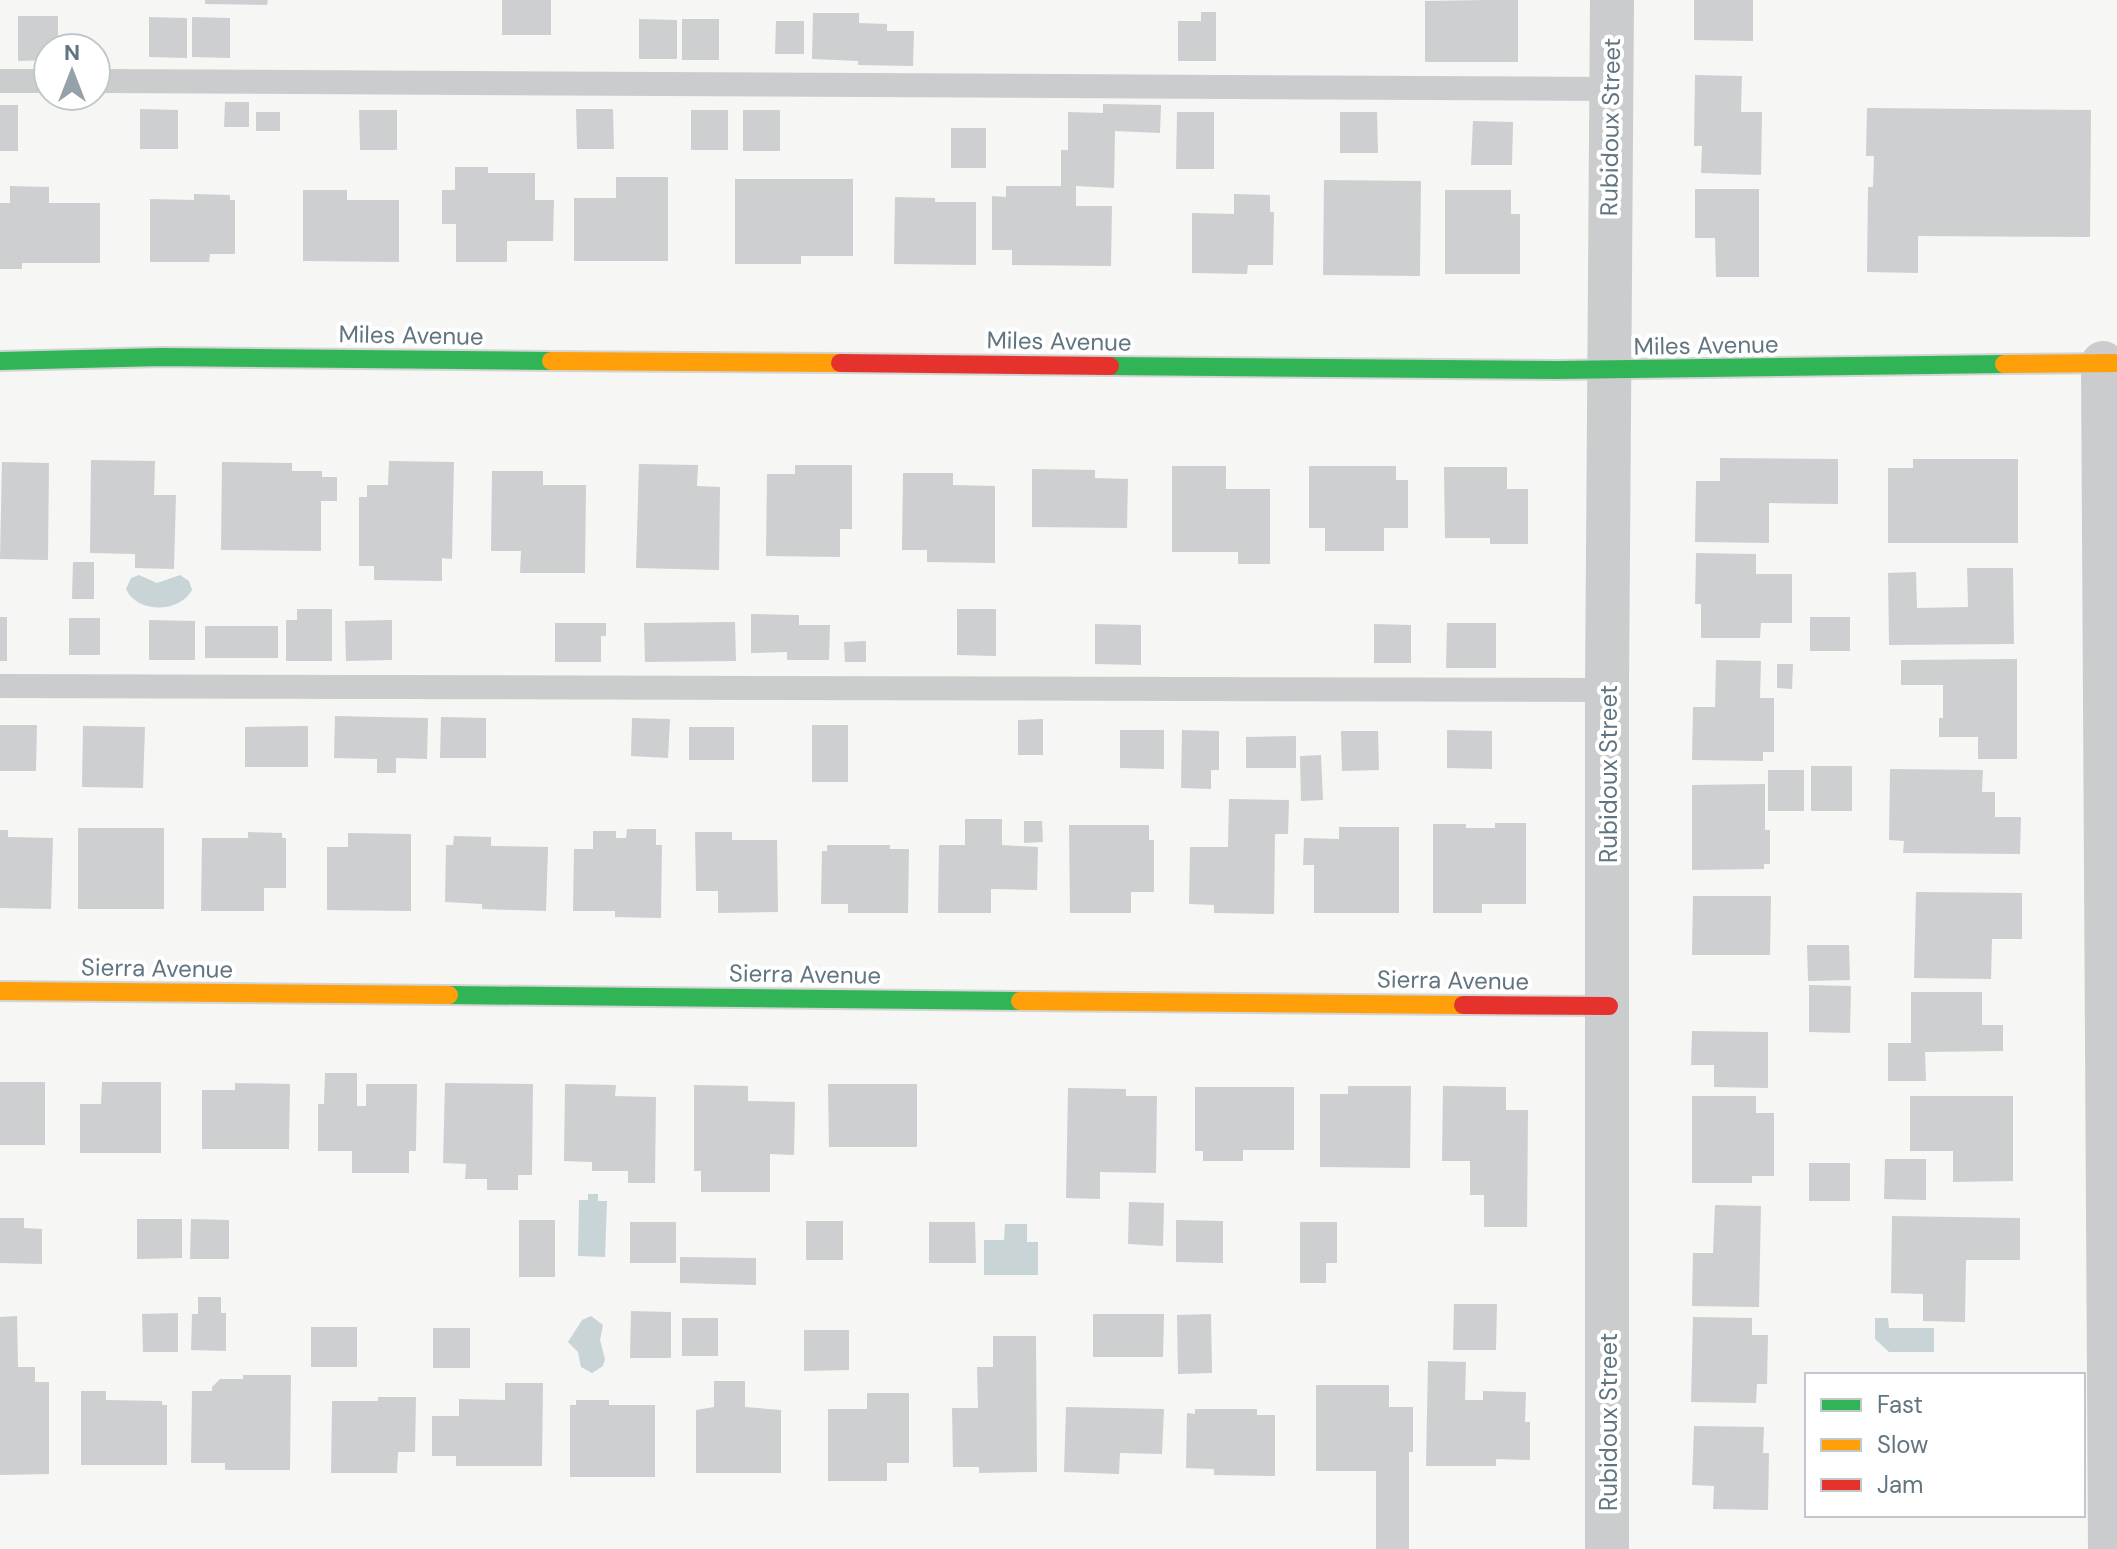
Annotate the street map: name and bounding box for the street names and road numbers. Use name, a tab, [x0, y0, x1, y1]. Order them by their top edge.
street label: Rubidoux Street	[1593, 38, 1627, 216]
street label: Miles Avenue	[338, 318, 484, 352]
street label: Miles Avenue	[986, 324, 1132, 358]
street label: Miles Avenue	[1633, 328, 1779, 362]
street label: Rubidoux Street	[1593, 685, 1624, 863]
street label: Sierra Avenue	[81, 951, 233, 985]
street label: Sierra Avenue	[729, 957, 881, 991]
street label: Sierra Avenue	[1377, 963, 1529, 997]
street label: Rubidoux Street	[1593, 1333, 1624, 1511]

